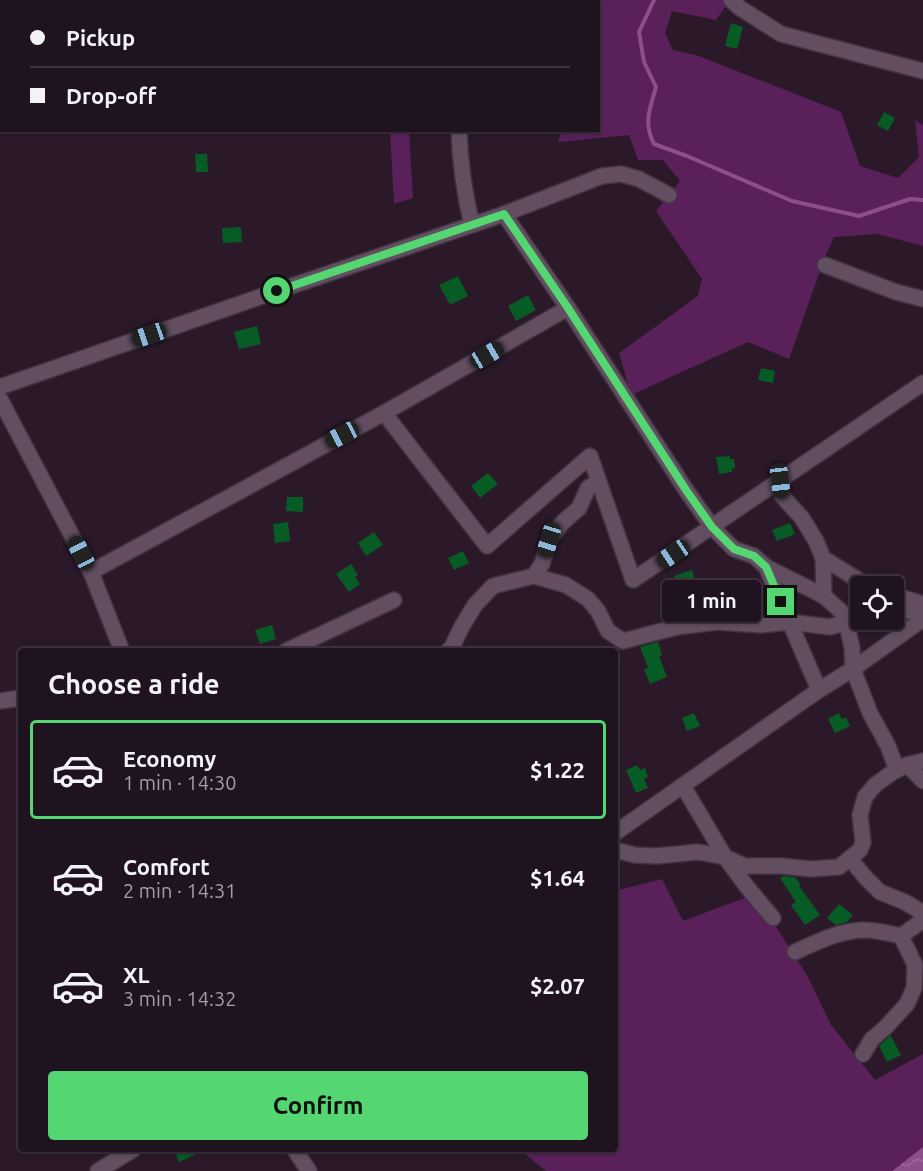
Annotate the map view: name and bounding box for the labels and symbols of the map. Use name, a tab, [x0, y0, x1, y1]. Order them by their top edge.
route start	[263, 277, 290, 304]
car	[129, 321, 169, 349]
car	[467, 338, 507, 372]
car	[322, 419, 362, 451]
car	[769, 462, 791, 500]
car	[535, 520, 563, 560]
car	[65, 533, 97, 573]
car	[653, 536, 693, 572]
callout: 1 min	[661, 581, 760, 623]
route end	[767, 588, 794, 615]

